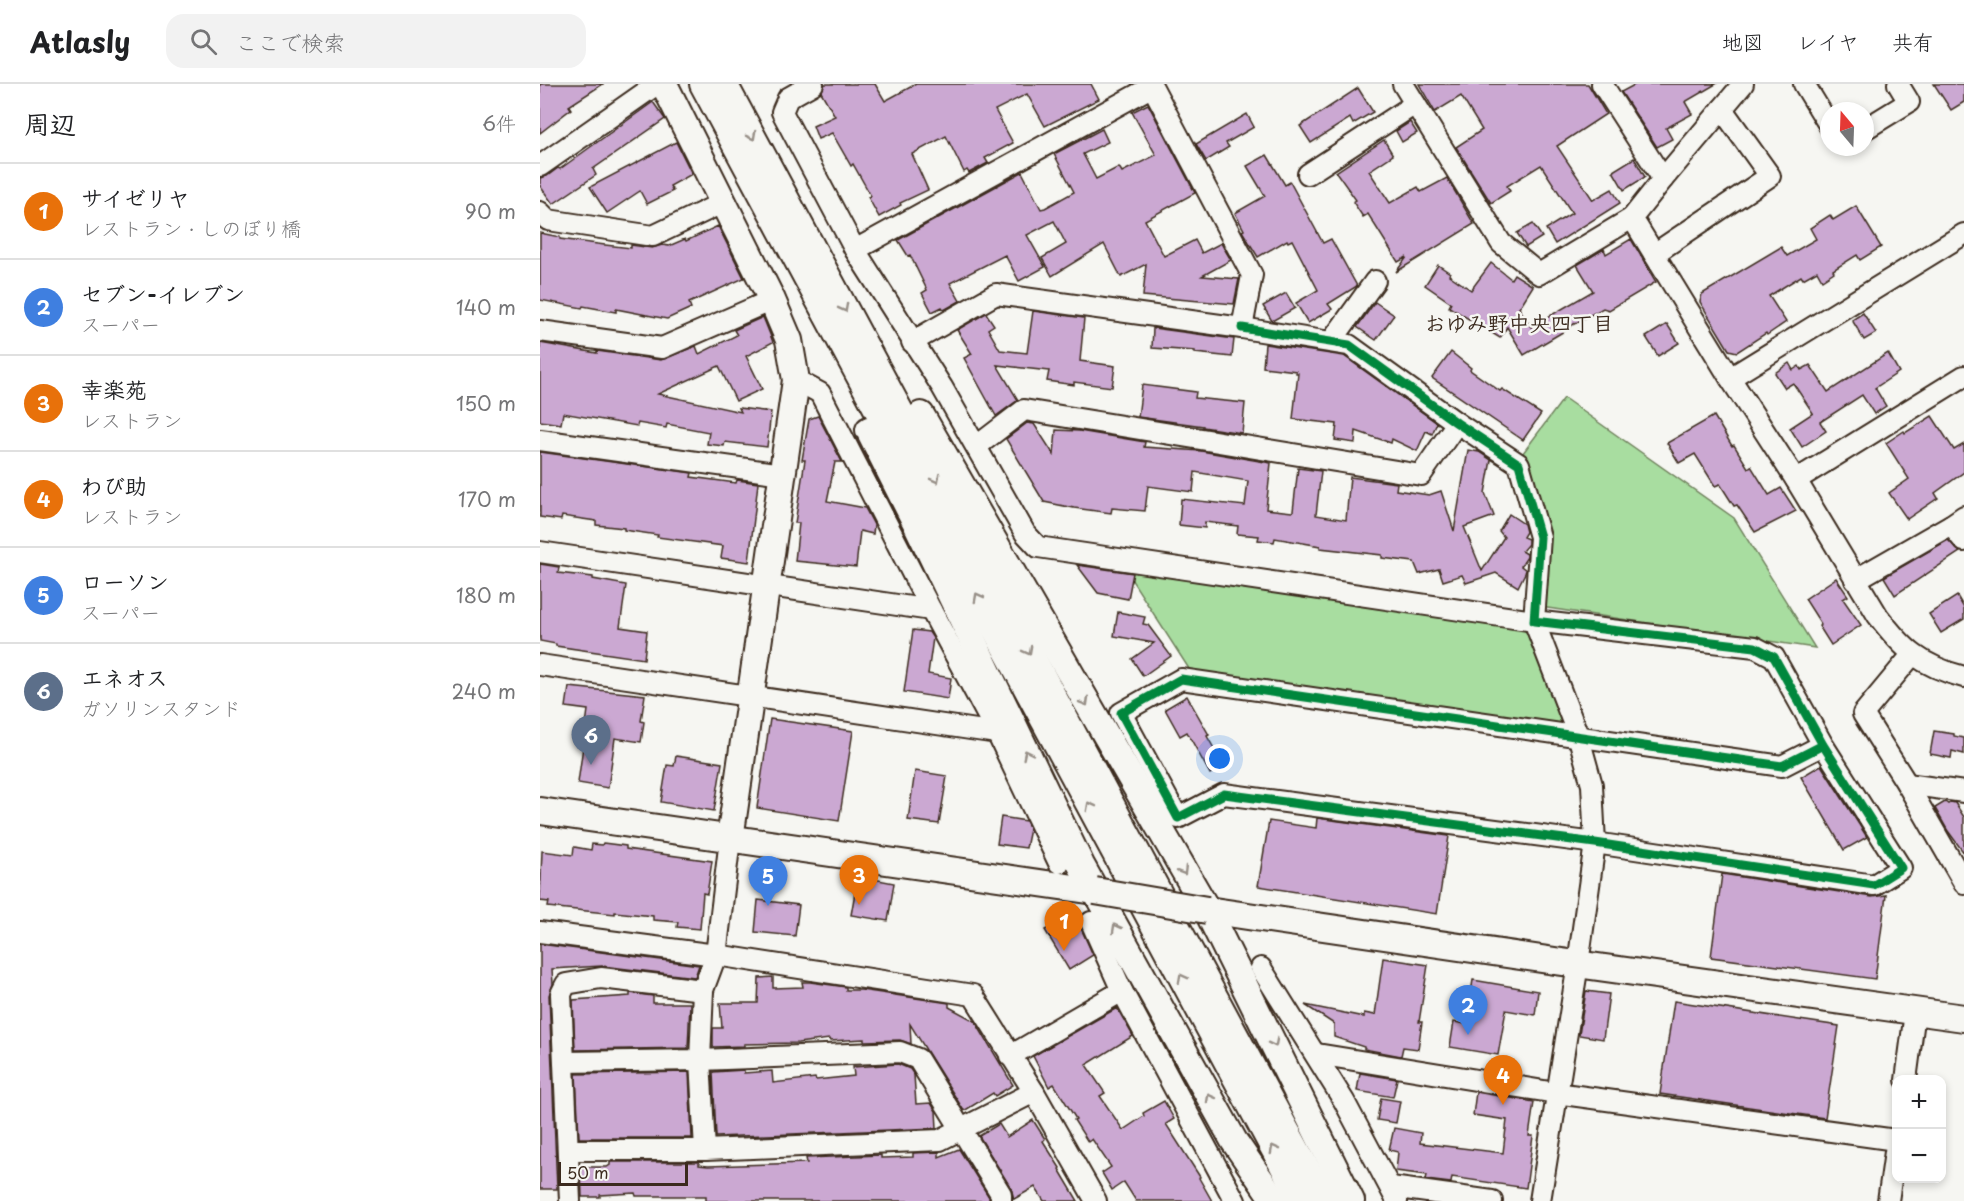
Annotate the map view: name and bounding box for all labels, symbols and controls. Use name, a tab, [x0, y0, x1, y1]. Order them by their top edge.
search box	[166, 14, 586, 68]
text: Atlasly	[30, 20, 130, 63]
icon: search	[187, 25, 220, 58]
text: ここで検索	[235, 25, 345, 58]
text: 地図	[1722, 25, 1764, 57]
text: レイヤ	[1797, 25, 1859, 57]
text: 共有	[1892, 25, 1934, 57]
north arrow	[1820, 102, 1874, 156]
text: 周辺	[24, 104, 76, 143]
text: 6件	[482, 108, 516, 138]
one-way arrow	[745, 129, 756, 140]
text: サイゼリヤ	[81, 180, 190, 213]
text: 1	[39, 196, 48, 226]
text: 90 m	[465, 196, 516, 226]
text: レストラン · しのぼり橋	[81, 213, 301, 243]
text: セブン-イレブン	[81, 276, 245, 309]
text: 2	[36, 292, 51, 322]
text: 140 m	[456, 292, 516, 322]
one-way arrow	[837, 301, 848, 312]
district label: おゆみ野中央四丁目	[1425, 306, 1614, 338]
text: スーパー	[81, 309, 160, 339]
text: 幸楽苑	[81, 372, 147, 405]
text: 3	[37, 388, 50, 418]
text: 150 m	[456, 388, 516, 418]
text: レストラン	[81, 405, 183, 435]
text: わび助	[81, 468, 147, 501]
one-way arrow	[929, 473, 940, 484]
text: 4	[37, 484, 50, 514]
text: 170 m	[458, 484, 516, 514]
text: レストラン	[81, 501, 183, 531]
text: ローソン	[81, 564, 169, 597]
text: 5	[37, 580, 50, 610]
text: 180 m	[456, 580, 516, 610]
one-way arrow	[974, 593, 985, 603]
text: スーパー	[81, 597, 160, 627]
one-way arrow	[1021, 645, 1032, 655]
text: エネオス	[81, 660, 168, 693]
text: 6	[36, 676, 51, 706]
text: 240 m	[451, 676, 516, 706]
text: ガソリンスタンド	[81, 693, 241, 723]
one-way arrow	[1078, 696, 1089, 706]
pin: 6	[572, 716, 610, 765]
your location	[1205, 744, 1234, 773]
one-way arrow	[1023, 749, 1035, 760]
one-way arrow	[1086, 802, 1097, 812]
pin: 5	[748, 856, 788, 906]
pin: 3	[840, 856, 878, 905]
one-way arrow	[1176, 865, 1187, 875]
pin: 1	[1044, 902, 1084, 951]
one-way arrow	[1112, 924, 1123, 934]
one-way arrow	[1178, 973, 1189, 984]
pin: 2	[1448, 986, 1488, 1035]
one-way arrow	[1266, 1037, 1278, 1048]
pin: 4	[1484, 1056, 1522, 1105]
map controls	[1892, 1075, 1946, 1183]
button: +	[1892, 1075, 1946, 1129]
one-way arrow	[1206, 1094, 1217, 1105]
button: −	[1892, 1129, 1946, 1183]
one-way arrow	[1270, 1145, 1281, 1156]
scale bar	[558, 1159, 688, 1186]
text: 50 m	[567, 1160, 608, 1184]

